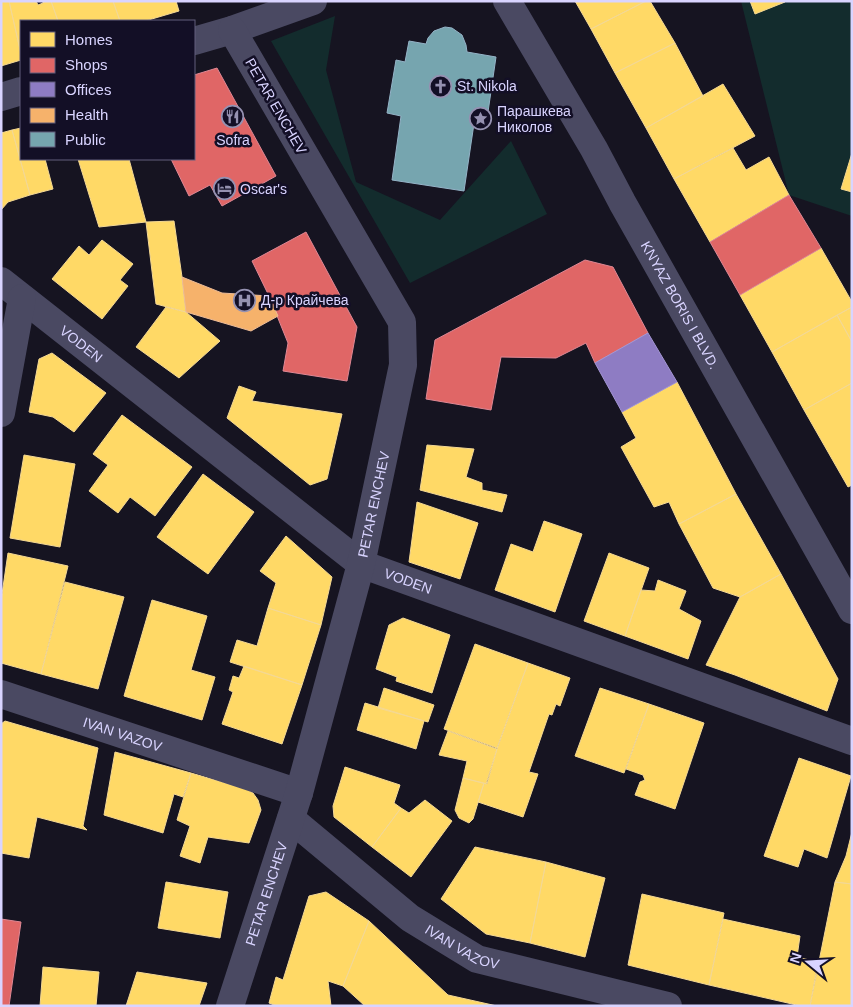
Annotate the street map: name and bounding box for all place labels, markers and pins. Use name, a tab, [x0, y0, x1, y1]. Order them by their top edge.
church icon: St. Nikola	[429, 74, 453, 98]
place label: St. Nikola	[457, 78, 517, 94]
place label: Парашкева Николов	[497, 103, 571, 135]
restaurant icon: Sofra	[221, 105, 245, 129]
place icon: Парашкева Николов	[469, 107, 493, 131]
place label: Sofra	[216, 132, 250, 148]
hotel icon: Oscar's	[212, 177, 236, 201]
place label: Oscar's	[240, 181, 287, 197]
hospital icon: Д-р Крайчева	[233, 288, 257, 312]
place label: Д-р Крайчева	[261, 292, 349, 308]

